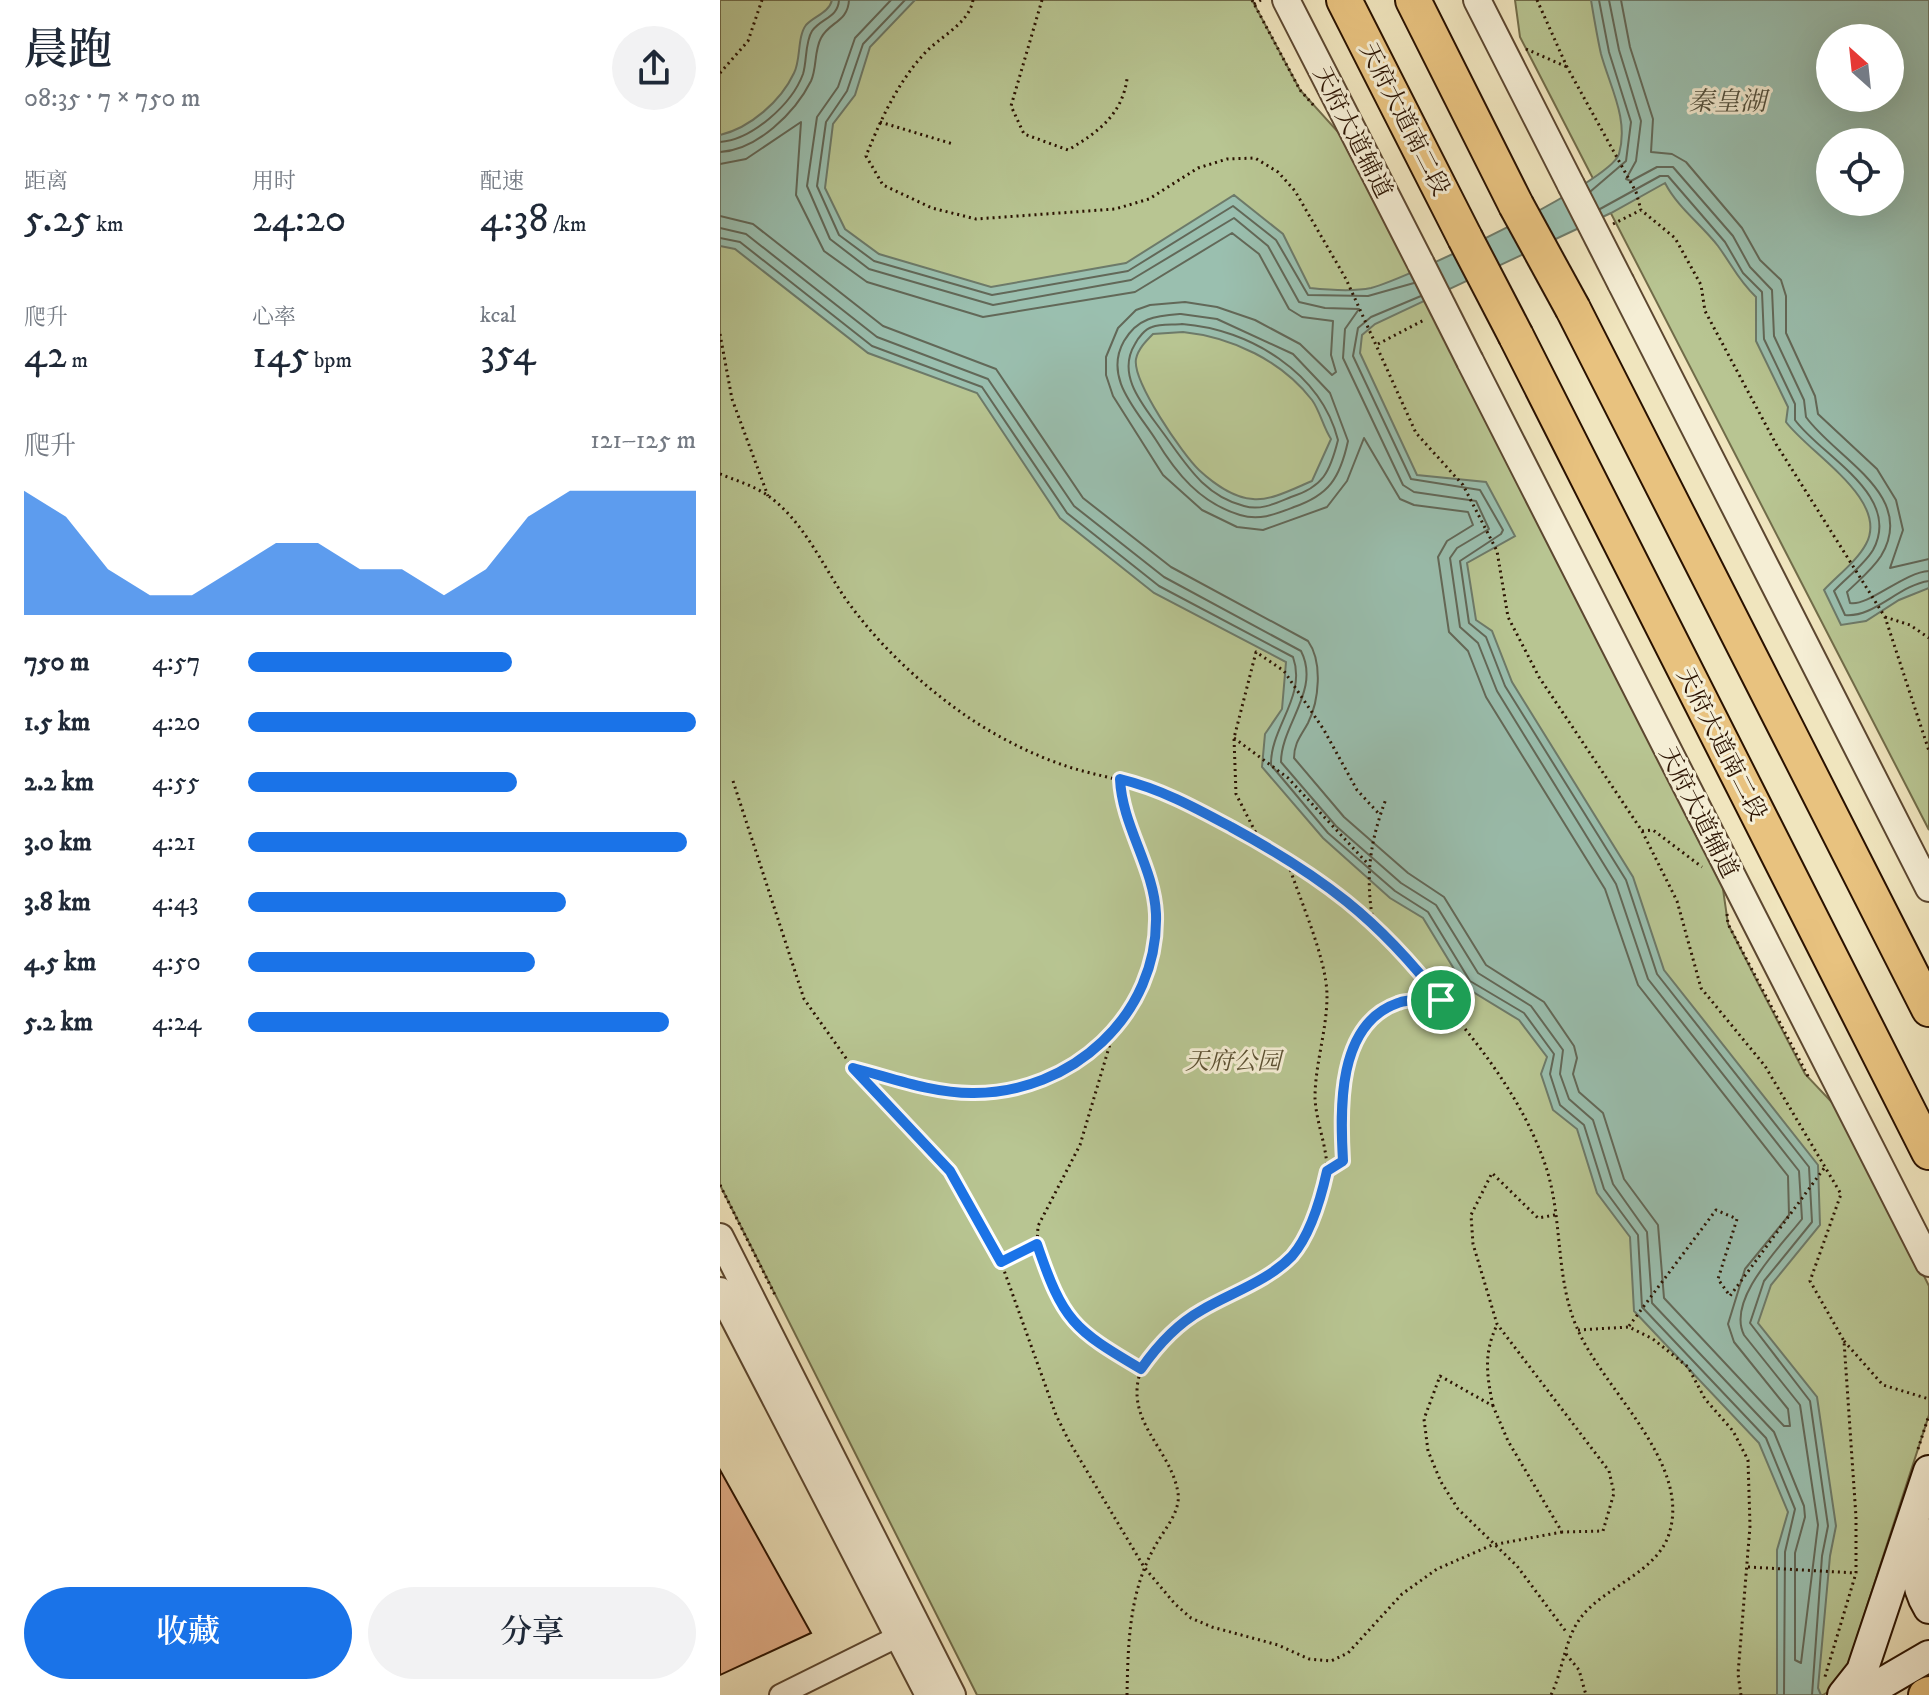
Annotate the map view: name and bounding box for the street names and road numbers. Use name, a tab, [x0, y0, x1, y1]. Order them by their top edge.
street label: 天府大道南二段	[1353, 38, 1456, 201]
street label: 天府大道辅道	[1306, 61, 1398, 203]
street label: 天府大道南二段	[1670, 663, 1773, 826]
street label: 天府大道辅道	[1652, 741, 1744, 883]

